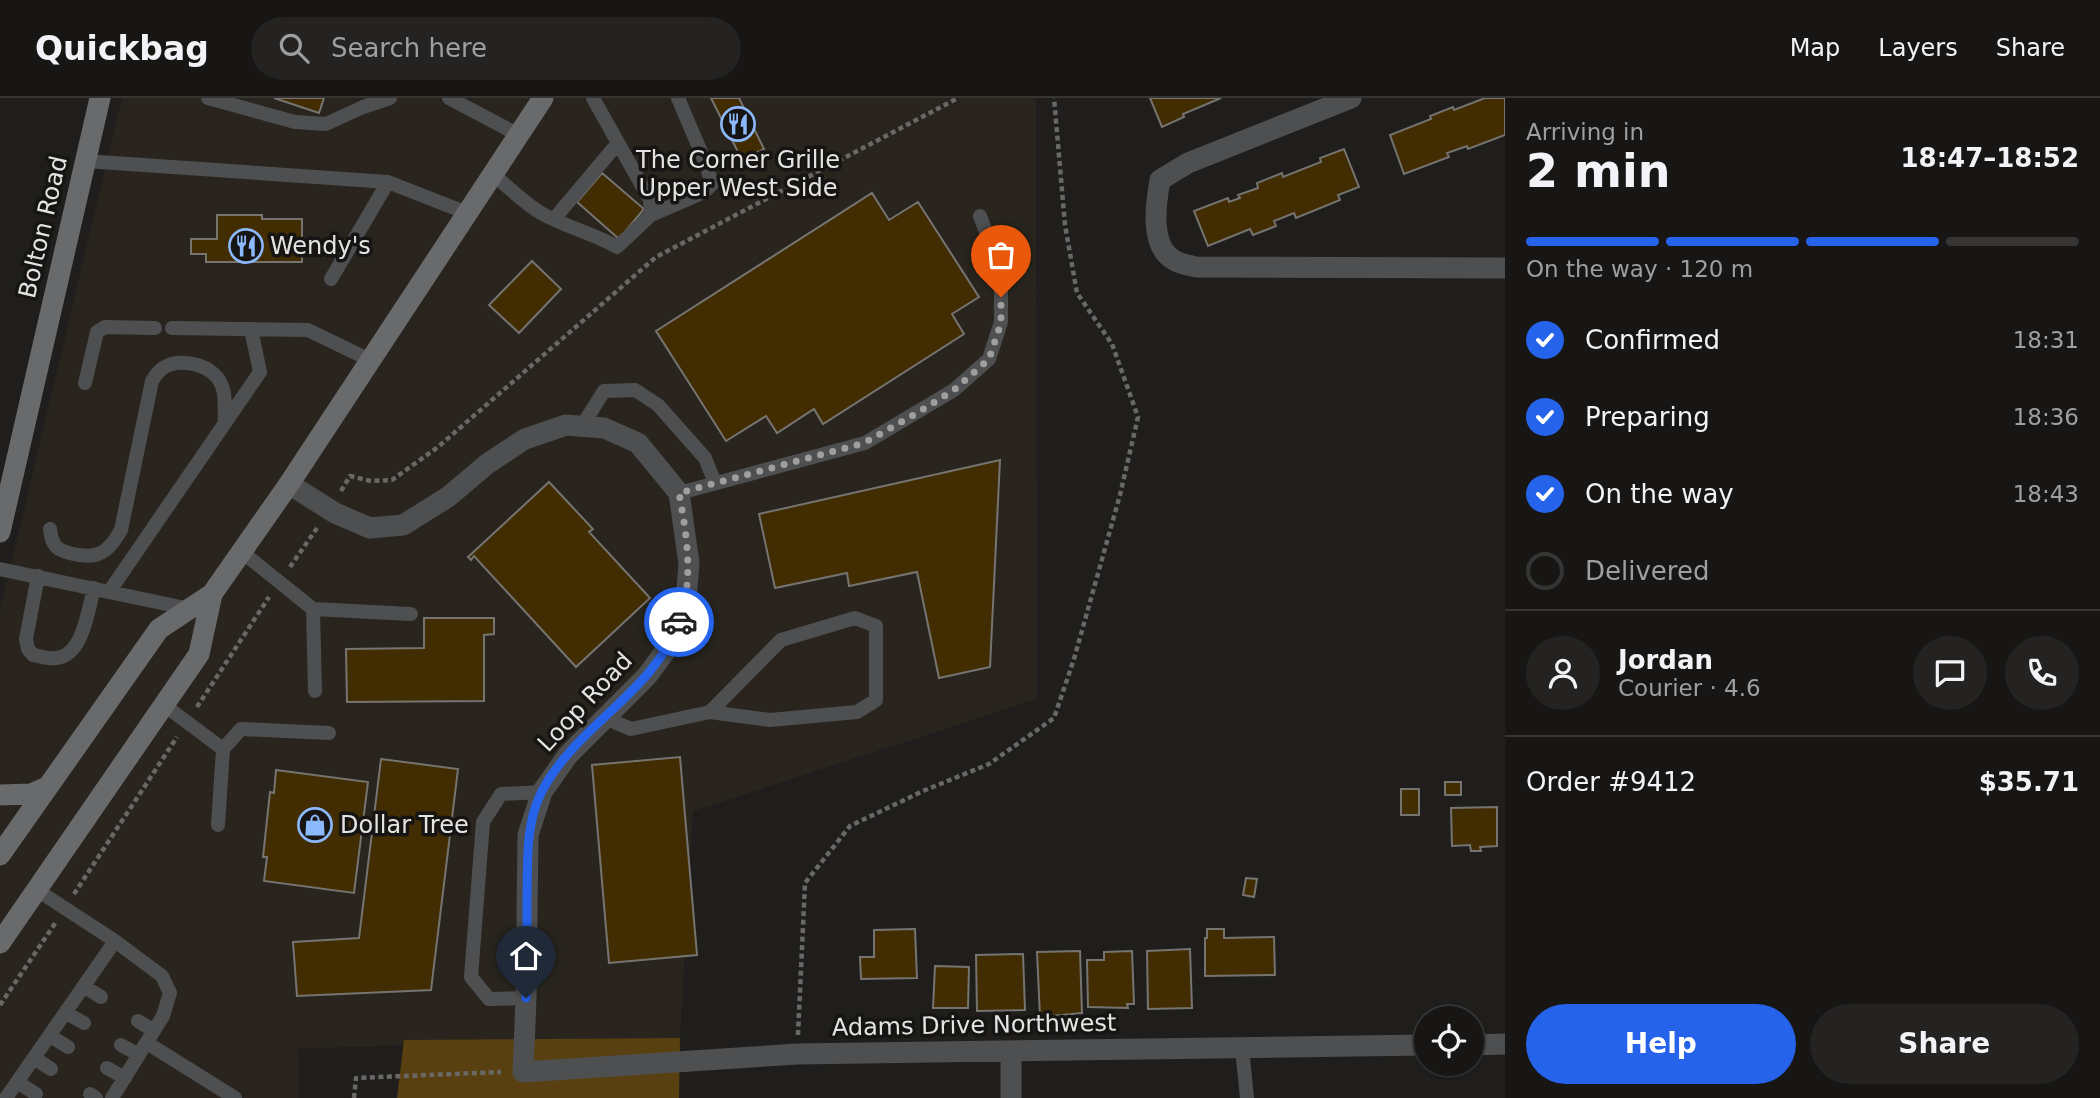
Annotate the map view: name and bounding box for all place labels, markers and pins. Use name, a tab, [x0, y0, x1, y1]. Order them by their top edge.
restaurant icon: The Corner Grille Upper West Side	[719, 105, 757, 143]
place label: The Corner Grille Upper West Side	[635, 146, 840, 202]
pin	[971, 225, 1031, 297]
restaurant icon: Wendy's	[227, 227, 265, 265]
place label: Wendy's	[270, 232, 371, 260]
shop icon: Dollar Tree	[296, 806, 334, 844]
place label: Dollar Tree	[340, 811, 469, 839]
pin	[496, 926, 556, 998]

